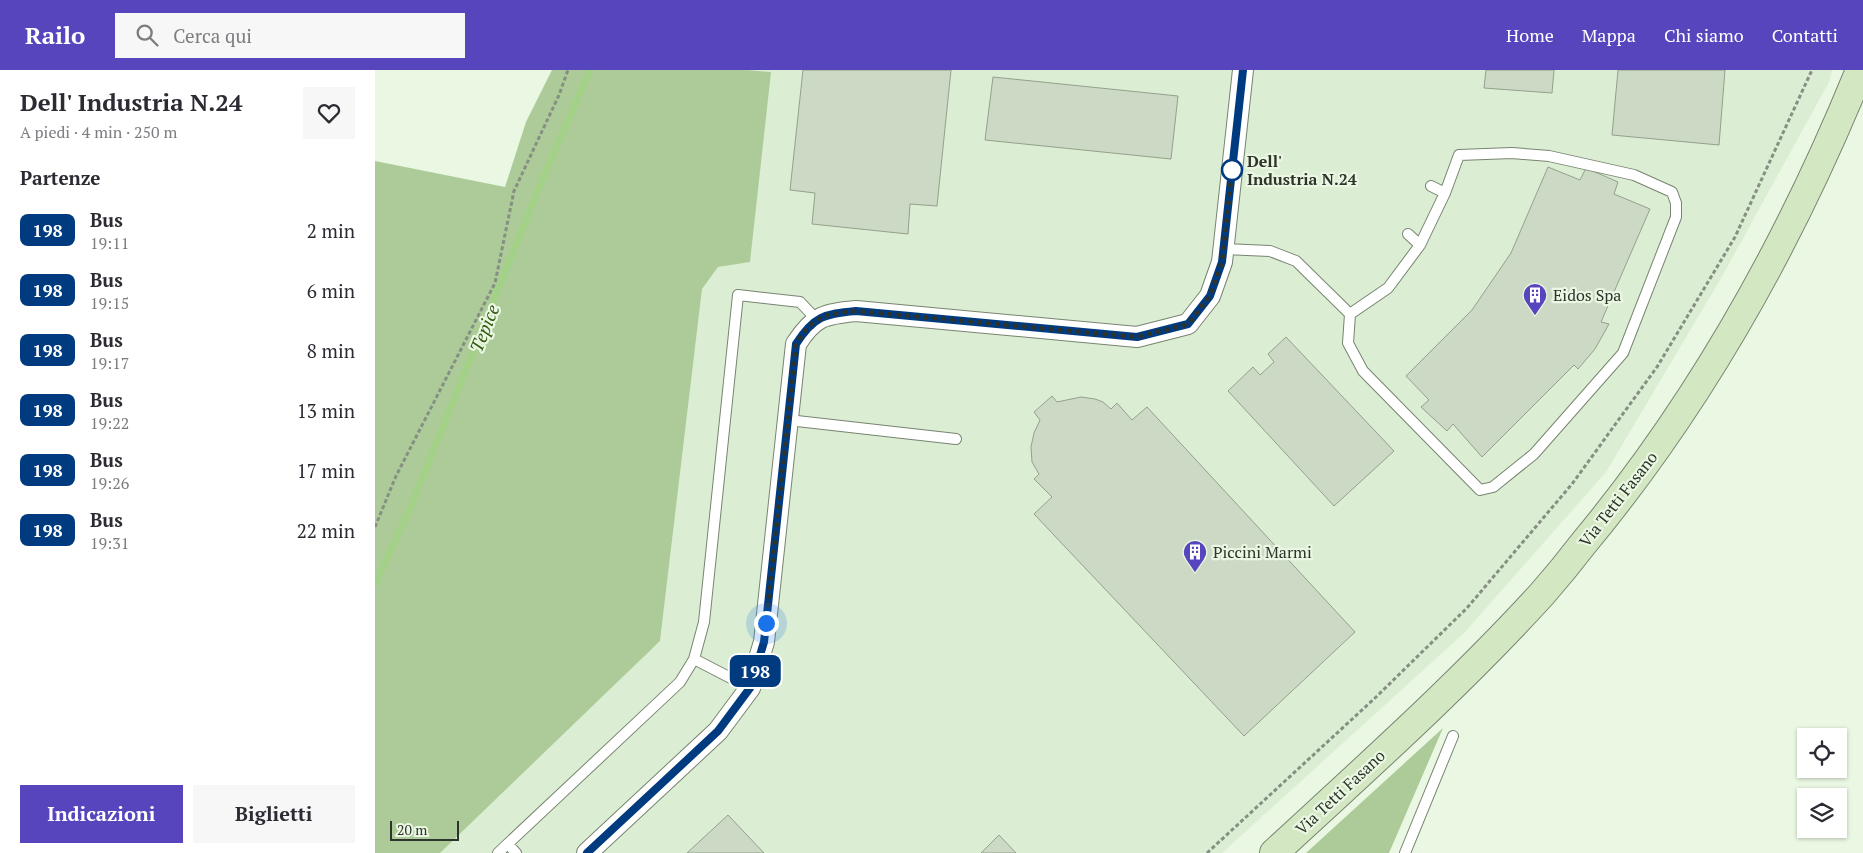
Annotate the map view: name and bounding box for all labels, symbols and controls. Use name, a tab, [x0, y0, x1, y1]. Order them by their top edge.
search box	[115, 13, 465, 58]
text: Railo	[25, 19, 85, 51]
icon: search	[133, 21, 161, 49]
text: Cerca qui	[173, 23, 252, 48]
text: Home	[1506, 23, 1554, 47]
text: Mappa	[1582, 23, 1636, 47]
text: Chi siamo	[1664, 23, 1744, 47]
text: Contatti	[1772, 23, 1838, 47]
text: Dell' Industria N.24	[20, 86, 242, 118]
button: heart	[303, 87, 355, 139]
text: A piedi · 4 min · 250 m	[20, 121, 177, 143]
place label: Dell' Industria N.24	[1247, 150, 1357, 190]
marker: Dell' Industria N.24	[1221, 159, 1243, 181]
text: Partenze	[20, 165, 101, 190]
text: Bus	[90, 207, 123, 232]
text: 198	[32, 218, 63, 242]
text: 2 min	[307, 218, 355, 243]
text: 19:11	[90, 232, 129, 254]
text: Bus	[90, 267, 123, 292]
text: 198	[32, 278, 63, 302]
text: 6 min	[307, 278, 355, 303]
building icon: Eidos Spa	[1522, 282, 1548, 316]
place label: Eidos Spa	[1553, 284, 1621, 306]
text: 19:15	[90, 292, 129, 314]
water label: Tepice	[464, 301, 504, 355]
text: Bus	[90, 327, 123, 352]
text: 198	[32, 338, 63, 362]
text: 8 min	[307, 338, 355, 363]
text: 19:17	[90, 352, 129, 374]
text: Bus	[90, 387, 123, 412]
text: 198	[32, 398, 63, 422]
text: 13 min	[297, 398, 355, 423]
text: 19:22	[90, 412, 129, 434]
text: Bus	[90, 447, 123, 472]
street label: Via Tetti Fasano	[1574, 447, 1662, 551]
text: 198	[32, 458, 63, 482]
text: 17 min	[297, 458, 355, 483]
text: 19:26	[90, 472, 129, 494]
text: Bus	[90, 507, 123, 532]
text: 198	[32, 518, 63, 542]
text: 22 min	[297, 518, 355, 543]
text: 19:31	[90, 532, 129, 554]
building icon: Piccini Marmi	[1182, 539, 1208, 573]
place label: Piccini Marmi	[1213, 541, 1312, 563]
your location	[754, 611, 779, 636]
line badge: 198	[726, 655, 784, 687]
text: 198	[740, 659, 770, 683]
map controls	[1797, 728, 1847, 838]
button: locate	[1797, 728, 1847, 778]
street label: Via Tetti Fasano	[1290, 745, 1390, 839]
button: Indicazioni	[20, 785, 183, 843]
button: Biglietti	[193, 785, 355, 843]
button: layers	[1797, 788, 1847, 838]
scale bar	[390, 818, 459, 841]
text: 20 m	[397, 820, 427, 839]

